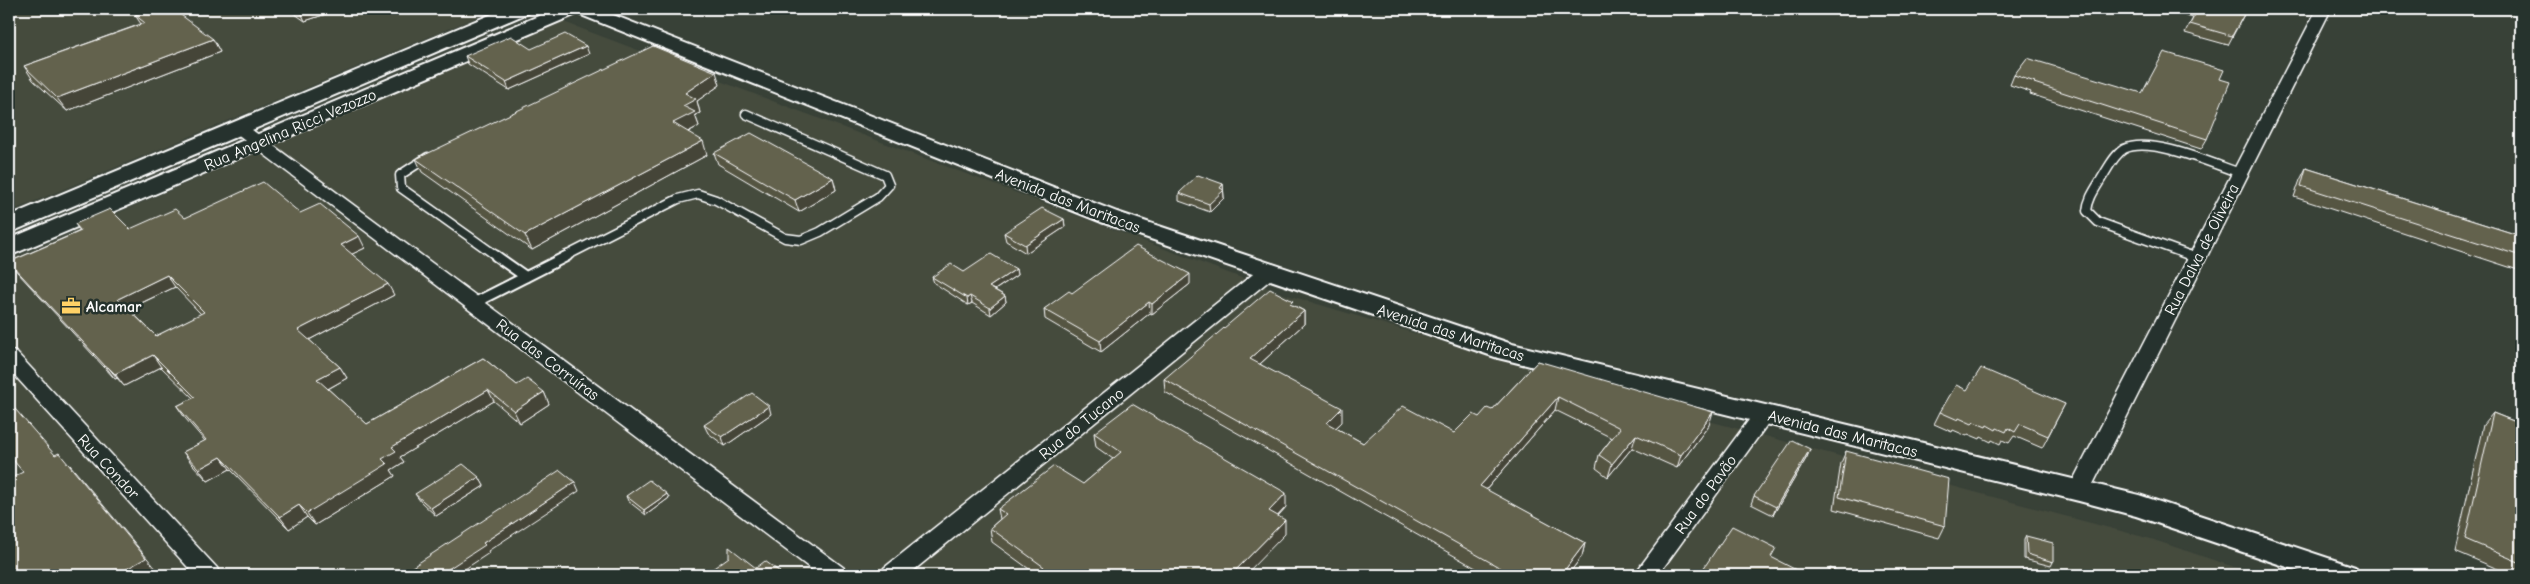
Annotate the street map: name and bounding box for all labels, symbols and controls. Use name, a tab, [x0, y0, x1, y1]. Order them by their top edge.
street label: Rua Angelina Ricci Vezozzo	[202, 85, 379, 174]
street label: Avenida das Maritacas	[993, 165, 1143, 237]
street label: Rua Dalva de Oliveira	[2161, 181, 2243, 318]
office icon: Alcamar	[60, 295, 82, 317]
place label: Alcamar	[86, 298, 142, 316]
street label: Avenida das Maritacas	[1375, 301, 1527, 365]
street label: Rua das Corruíras	[493, 315, 603, 404]
street label: Rua do Tucano	[1036, 384, 1127, 463]
street label: Avenida das Maritacas	[1766, 407, 1920, 461]
street label: Rua Condor	[74, 431, 143, 503]
street label: Rua do Pavão	[1671, 452, 1740, 538]

